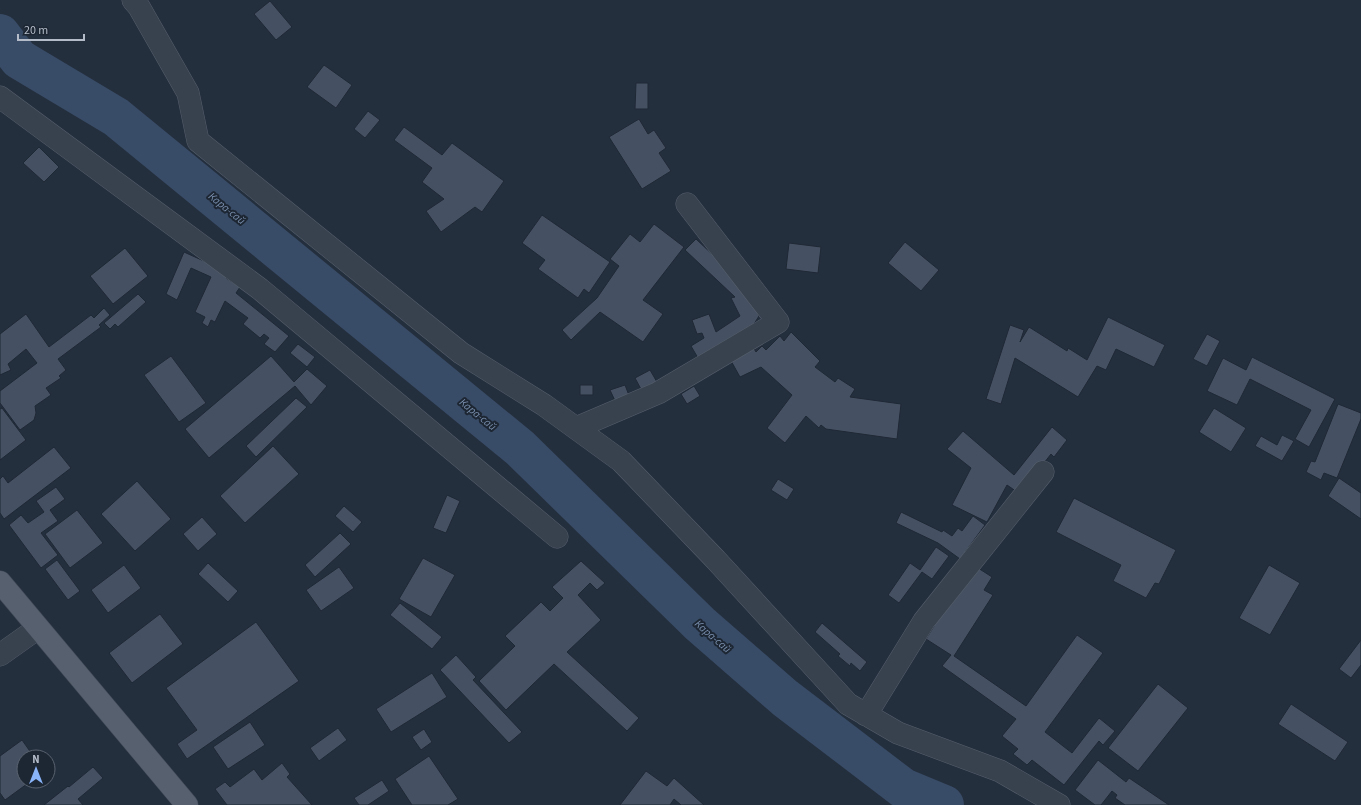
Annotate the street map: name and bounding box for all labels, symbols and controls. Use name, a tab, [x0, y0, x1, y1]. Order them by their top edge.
scale bar	[18, 16, 84, 42]
text: 20 m	[24, 22, 48, 39]
water label: Кара-сай	[205, 189, 248, 228]
water label: Кара-сай	[456, 395, 499, 434]
water label: Кара-сай	[691, 616, 734, 656]
north arrow	[16, 749, 56, 789]
text: N	[32, 752, 40, 767]

